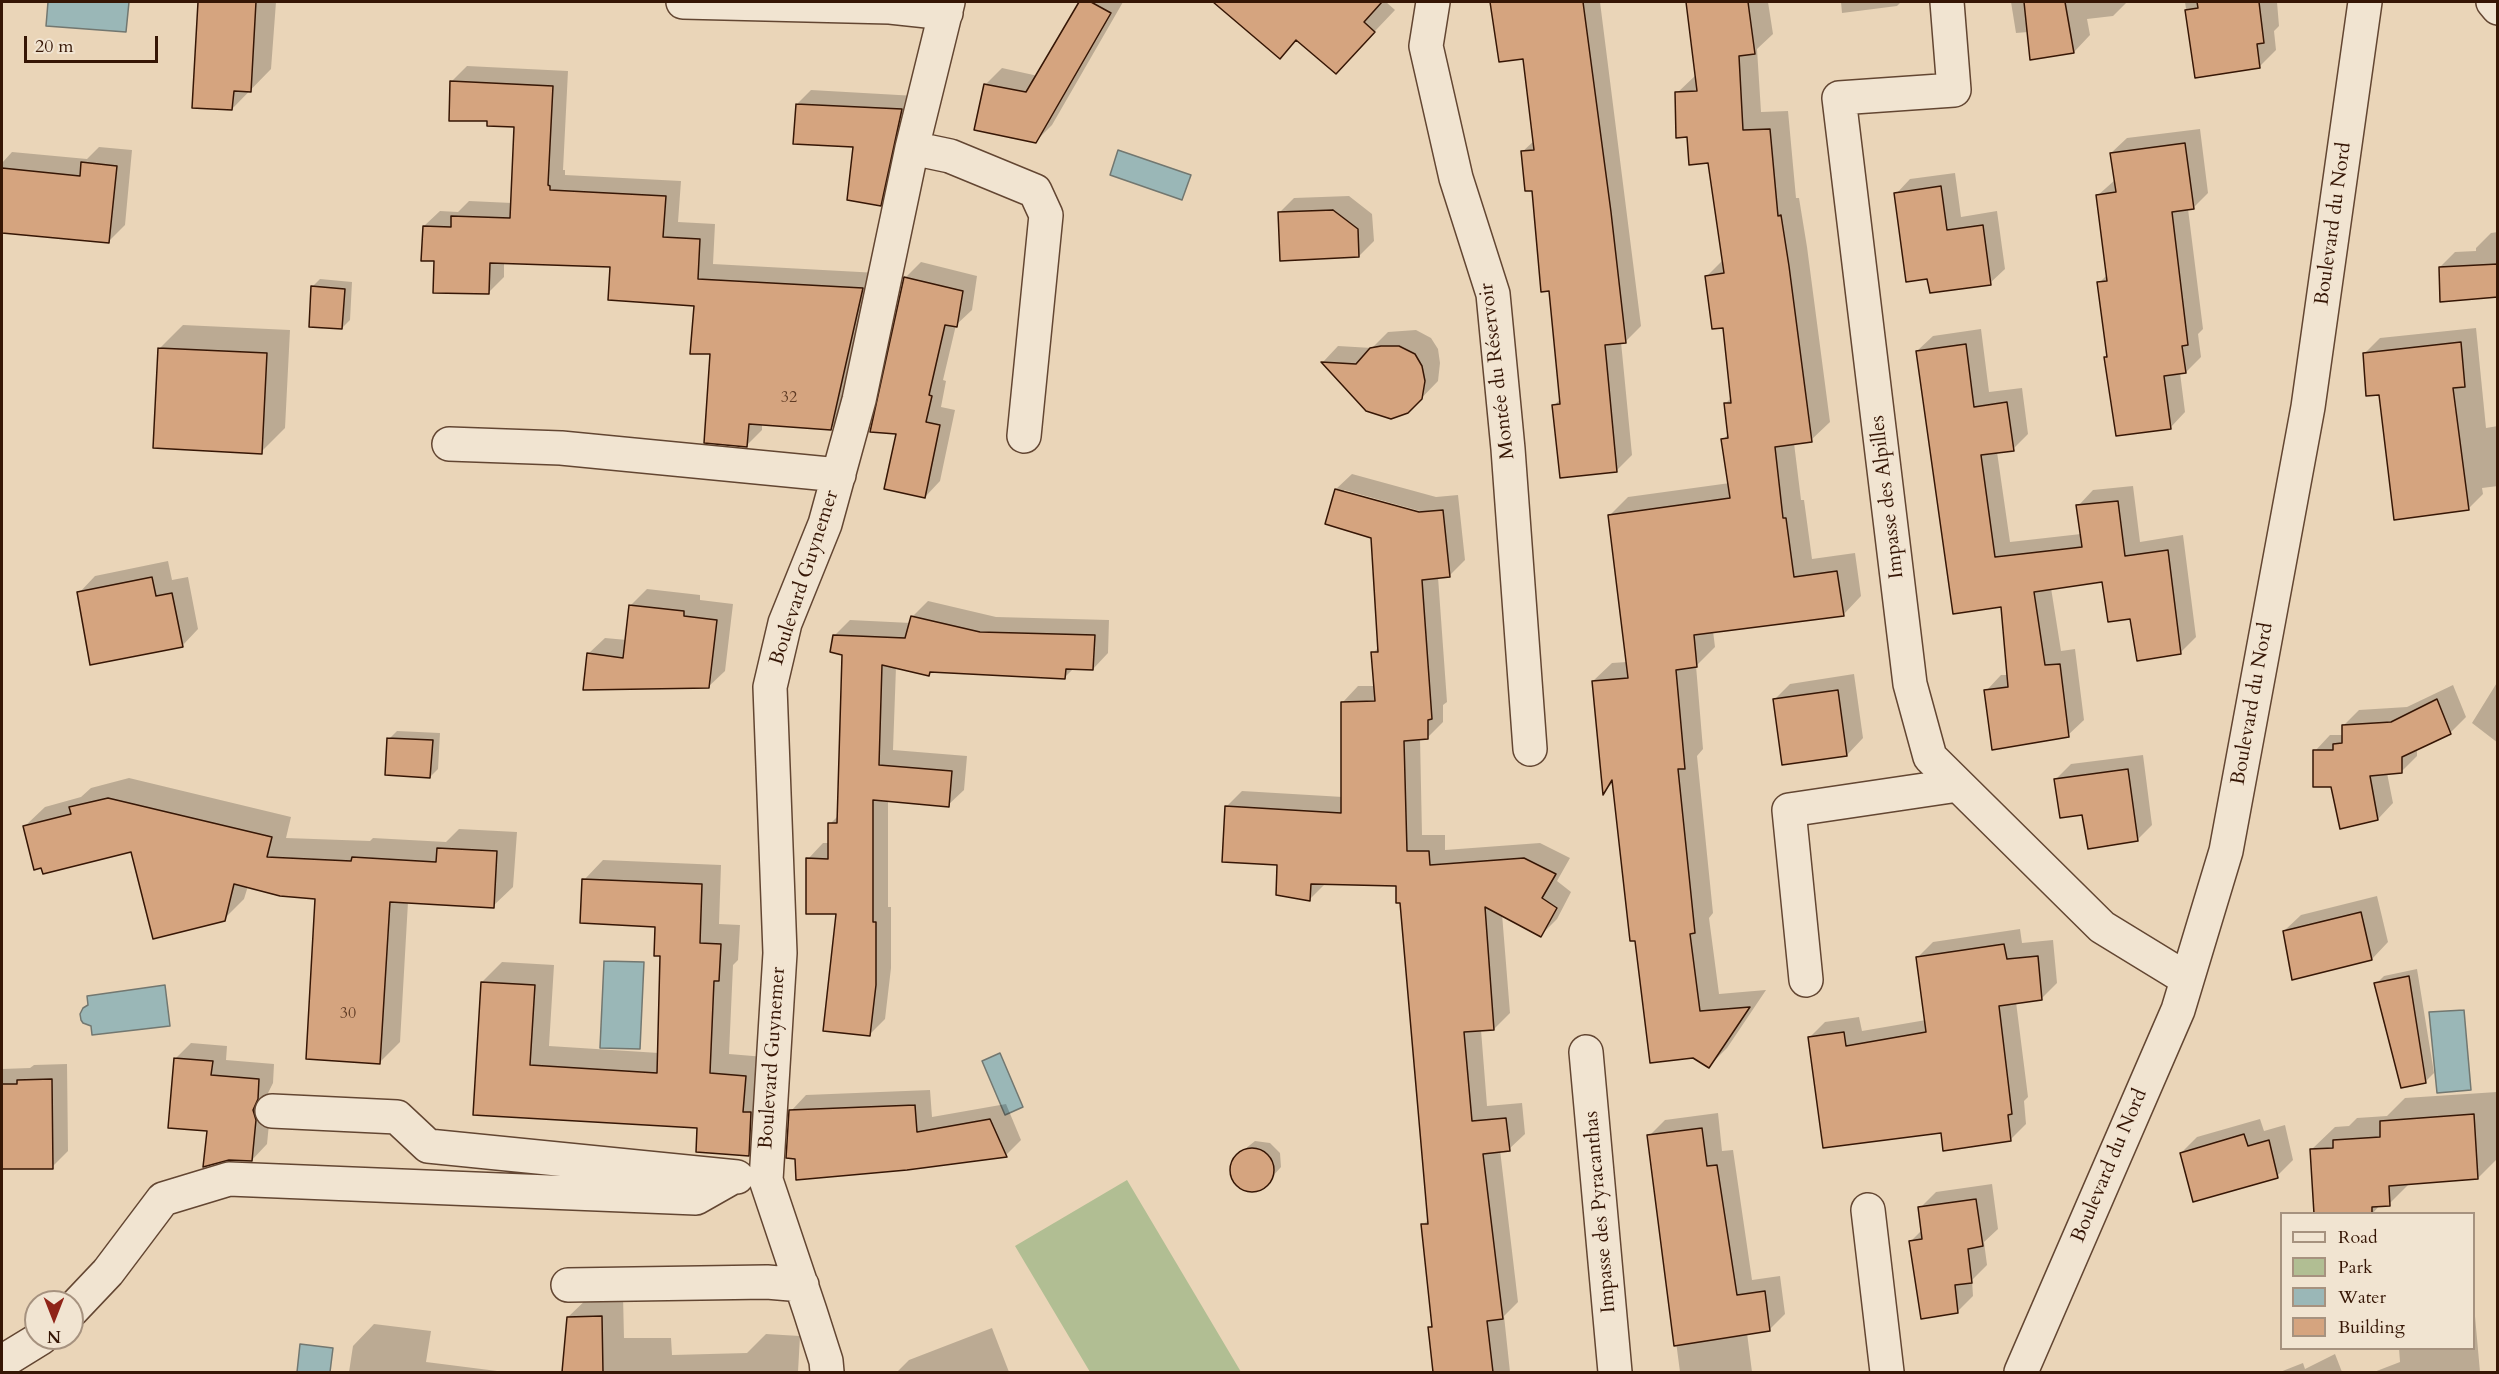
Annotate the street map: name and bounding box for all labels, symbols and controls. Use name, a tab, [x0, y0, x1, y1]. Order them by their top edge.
scale bar	[27, 24, 160, 62]
text: 20 m	[35, 34, 74, 59]
street label: Boulevard du Nord	[2311, 141, 2357, 307]
street label: Montée du Réservoir	[1475, 281, 1521, 461]
house number: 32	[781, 388, 797, 408]
street label: Impasse des Alpilles	[1866, 414, 1910, 580]
street label: Boulevard Guynemer	[765, 487, 845, 669]
street label: Boulevard du Nord	[2227, 621, 2279, 787]
street label: Boulevard Guynemer	[755, 966, 791, 1150]
house number: 30	[340, 1004, 356, 1024]
street label: Boulevard du Nord	[2067, 1086, 2153, 1246]
street label: Impasse des Pyracanthas	[1580, 1110, 1622, 1314]
legend	[2280, 1212, 2475, 1350]
text: Road	[2338, 1225, 2378, 1250]
text: Park	[2338, 1255, 2373, 1280]
text: Water	[2338, 1285, 2386, 1310]
north arrow	[24, 1290, 84, 1350]
text: Building	[2338, 1315, 2405, 1340]
text: N	[47, 1325, 61, 1347]

